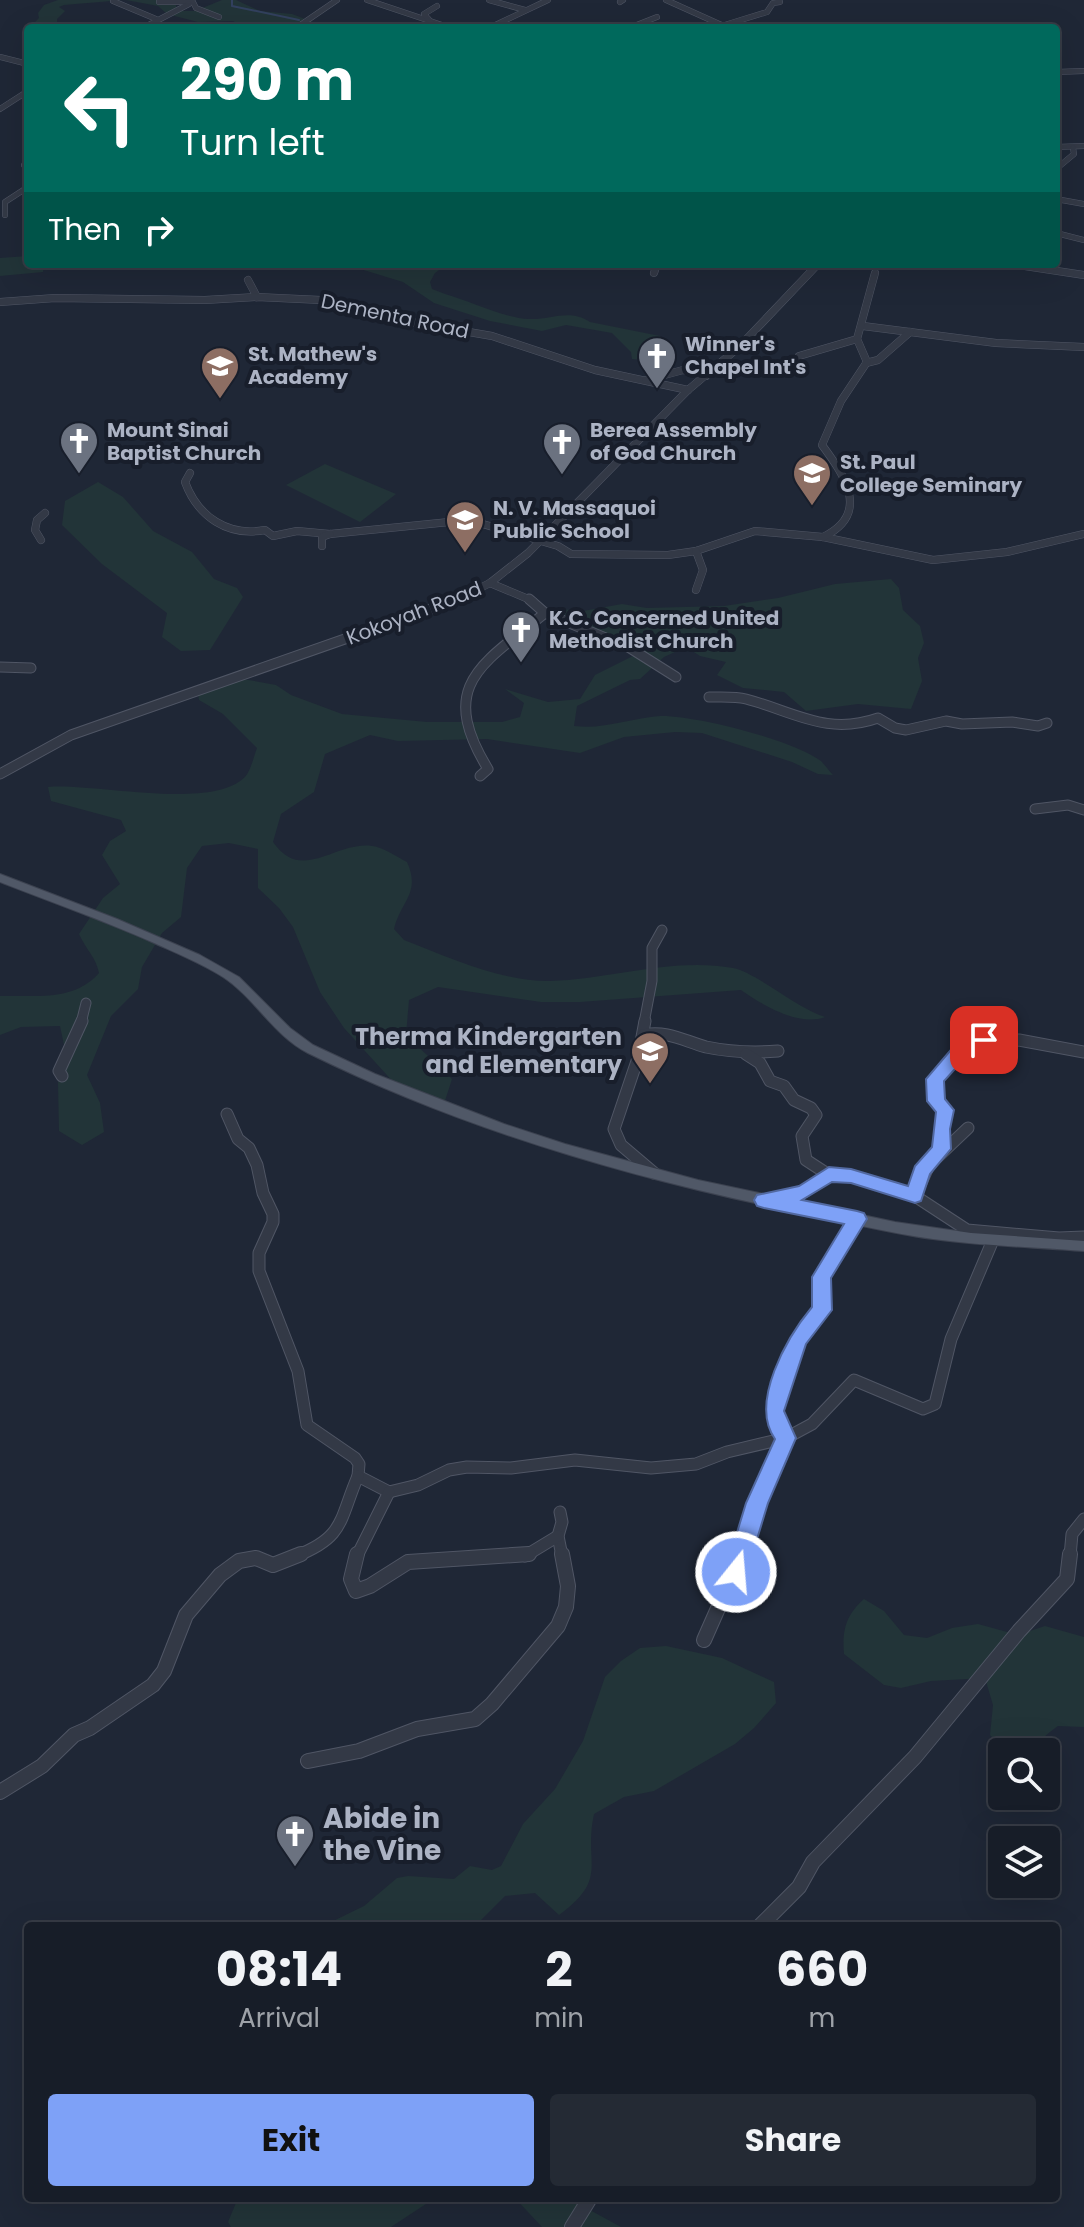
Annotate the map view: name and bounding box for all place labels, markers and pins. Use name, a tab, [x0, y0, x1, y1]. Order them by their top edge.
place label: Winner's Chapel Int's	[685, 330, 806, 381]
church icon: Winner's Chapel Int's	[636, 335, 678, 390]
place label: St. Mathew's Academy	[248, 340, 377, 391]
school or university icon: St. Mathew's Academy	[199, 345, 241, 400]
place label: Mount Sinai Baptist Church	[107, 416, 261, 467]
place label: Berea Assembly of God Church	[590, 416, 757, 467]
church icon: Mount Sinai Baptist Church	[58, 420, 100, 475]
church icon: Berea Assembly of God Church	[541, 421, 583, 476]
place label: St. Paul College Seminary	[840, 448, 1023, 499]
school or university icon: St. Paul College Seminary	[791, 452, 833, 507]
place label: N. V. Massaquoi Public School	[493, 494, 656, 545]
school or university icon: N. V. Massaquoi Public School	[444, 499, 486, 554]
place label: K.C. Concerned United Methodist Church	[549, 604, 779, 655]
church icon: K.C. Concerned United Methodist Church	[500, 609, 542, 664]
pin	[950, 1006, 1018, 1074]
place label: Therma Kindergarten and Elementary	[355, 1020, 623, 1081]
school or university icon: Therma Kindergarten and Elementary	[629, 1030, 671, 1085]
place label: Abide in the Vine	[323, 1799, 441, 1870]
church icon: Abide in the Vine	[274, 1813, 316, 1868]

